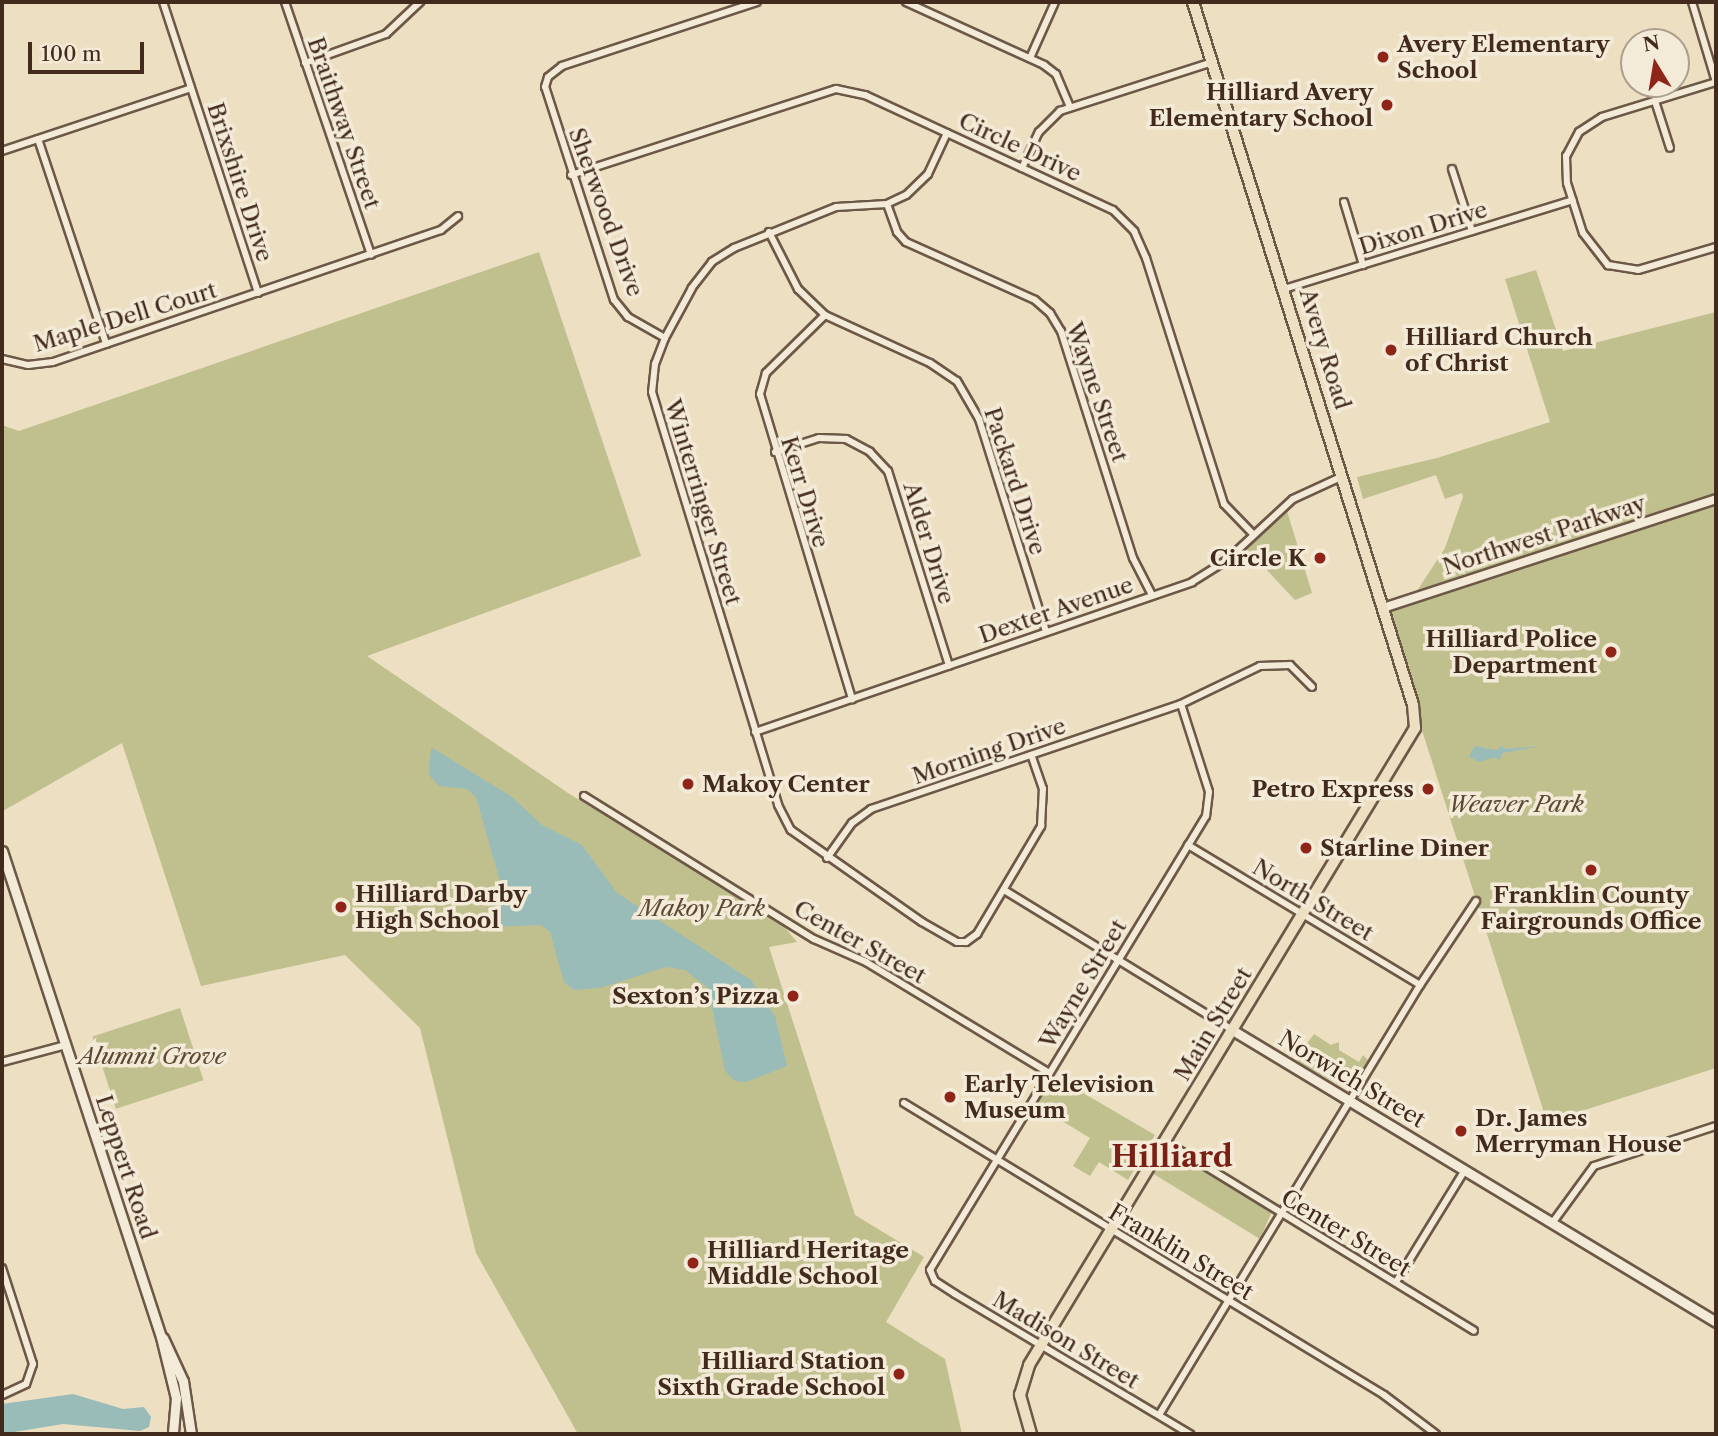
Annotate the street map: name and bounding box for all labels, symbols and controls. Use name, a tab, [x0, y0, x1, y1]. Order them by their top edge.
scale bar	[32, 28, 147, 72]
north arrow	[1620, 28, 1690, 98]
place label: Avery Elementary School	[1397, 30, 1610, 84]
text: N	[1641, 31, 1662, 57]
street label: Braithway Street	[302, 33, 386, 213]
text: 100 m	[41, 41, 102, 66]
marker: Avery Elementary School	[1375, 49, 1391, 65]
place label: Hilliard Avery Elementary School	[1148, 78, 1373, 132]
marker: Hilliard Avery Elementary School	[1379, 97, 1395, 113]
street label: Brixshire Drive	[201, 99, 279, 265]
street label: Circle Drive	[954, 107, 1086, 187]
street label: Sherwood Drive	[563, 124, 649, 300]
street label: Dixon Drive	[1355, 195, 1491, 261]
street label: Maple Dell Court	[30, 276, 220, 358]
street label: Avery Road	[1293, 285, 1357, 413]
street label: Wayne Street	[1060, 318, 1134, 466]
place label: Hilliard Church of Christ	[1405, 323, 1593, 377]
marker: Hilliard Church of Christ	[1383, 342, 1399, 358]
street label: Winterringer Street	[658, 396, 748, 608]
street label: Packard Drive	[978, 404, 1052, 558]
street label: Kerr Drive	[775, 433, 835, 551]
street label: Alder Drive	[897, 479, 961, 607]
street label: Northwest Parkway	[1439, 489, 1649, 581]
place label: Circle K	[1210, 544, 1306, 572]
marker: Circle K	[1312, 550, 1328, 566]
street label: Dexter Avenue	[975, 570, 1137, 650]
place label: Hilliard Police Department	[1425, 625, 1597, 679]
marker: Hilliard Police Department	[1603, 644, 1619, 660]
street label: Morning Drive	[909, 712, 1069, 790]
place label: Makoy Center	[702, 770, 870, 798]
place label: Petro Express	[1251, 775, 1414, 803]
marker: Makoy Center	[680, 776, 696, 792]
marker: Petro Express	[1420, 781, 1436, 797]
park label: Weaver Park	[1448, 790, 1584, 818]
place label: Starline Diner	[1320, 834, 1489, 862]
marker: Starline Diner	[1298, 840, 1314, 856]
street label: North Street	[1248, 853, 1378, 947]
marker: Franklin County Fairgrounds Office	[1583, 862, 1599, 878]
place label: Hilliard Darby High School	[355, 880, 527, 934]
place label: Franklin County Fairgrounds Office	[1481, 881, 1701, 935]
park label: Makoy Park	[639, 894, 765, 922]
street label: Center Street	[789, 894, 931, 990]
marker: Hilliard Darby High School	[333, 899, 349, 915]
street label: Wayne Street	[1034, 914, 1132, 1054]
street label: Main Street	[1168, 962, 1258, 1086]
place label: Sexton’s Pizza	[612, 982, 779, 1010]
marker: Sexton’s Pizza	[785, 988, 801, 1004]
street label: Norwich Street	[1274, 1024, 1430, 1134]
park label: Alumni Grove	[78, 1042, 226, 1070]
place label: Early Television Museum	[964, 1070, 1155, 1124]
marker: Early Television Museum	[942, 1089, 958, 1105]
street label: Leppert Road	[90, 1091, 162, 1243]
place label: Dr. James Merryman House	[1475, 1104, 1682, 1158]
marker: Dr. James Merryman House	[1453, 1123, 1469, 1139]
district label: Hilliard	[1111, 1139, 1233, 1175]
street label: Center Street	[1276, 1183, 1416, 1283]
street label: Franklin Street	[1104, 1198, 1258, 1306]
place label: Hilliard Heritage Middle School	[707, 1236, 909, 1290]
marker: Hilliard Heritage Middle School	[685, 1255, 701, 1271]
street label: Madison Street	[988, 1285, 1144, 1395]
place label: Hilliard Station Sixth Grade School	[657, 1347, 885, 1401]
marker: Hilliard Station Sixth Grade School	[891, 1366, 907, 1382]

